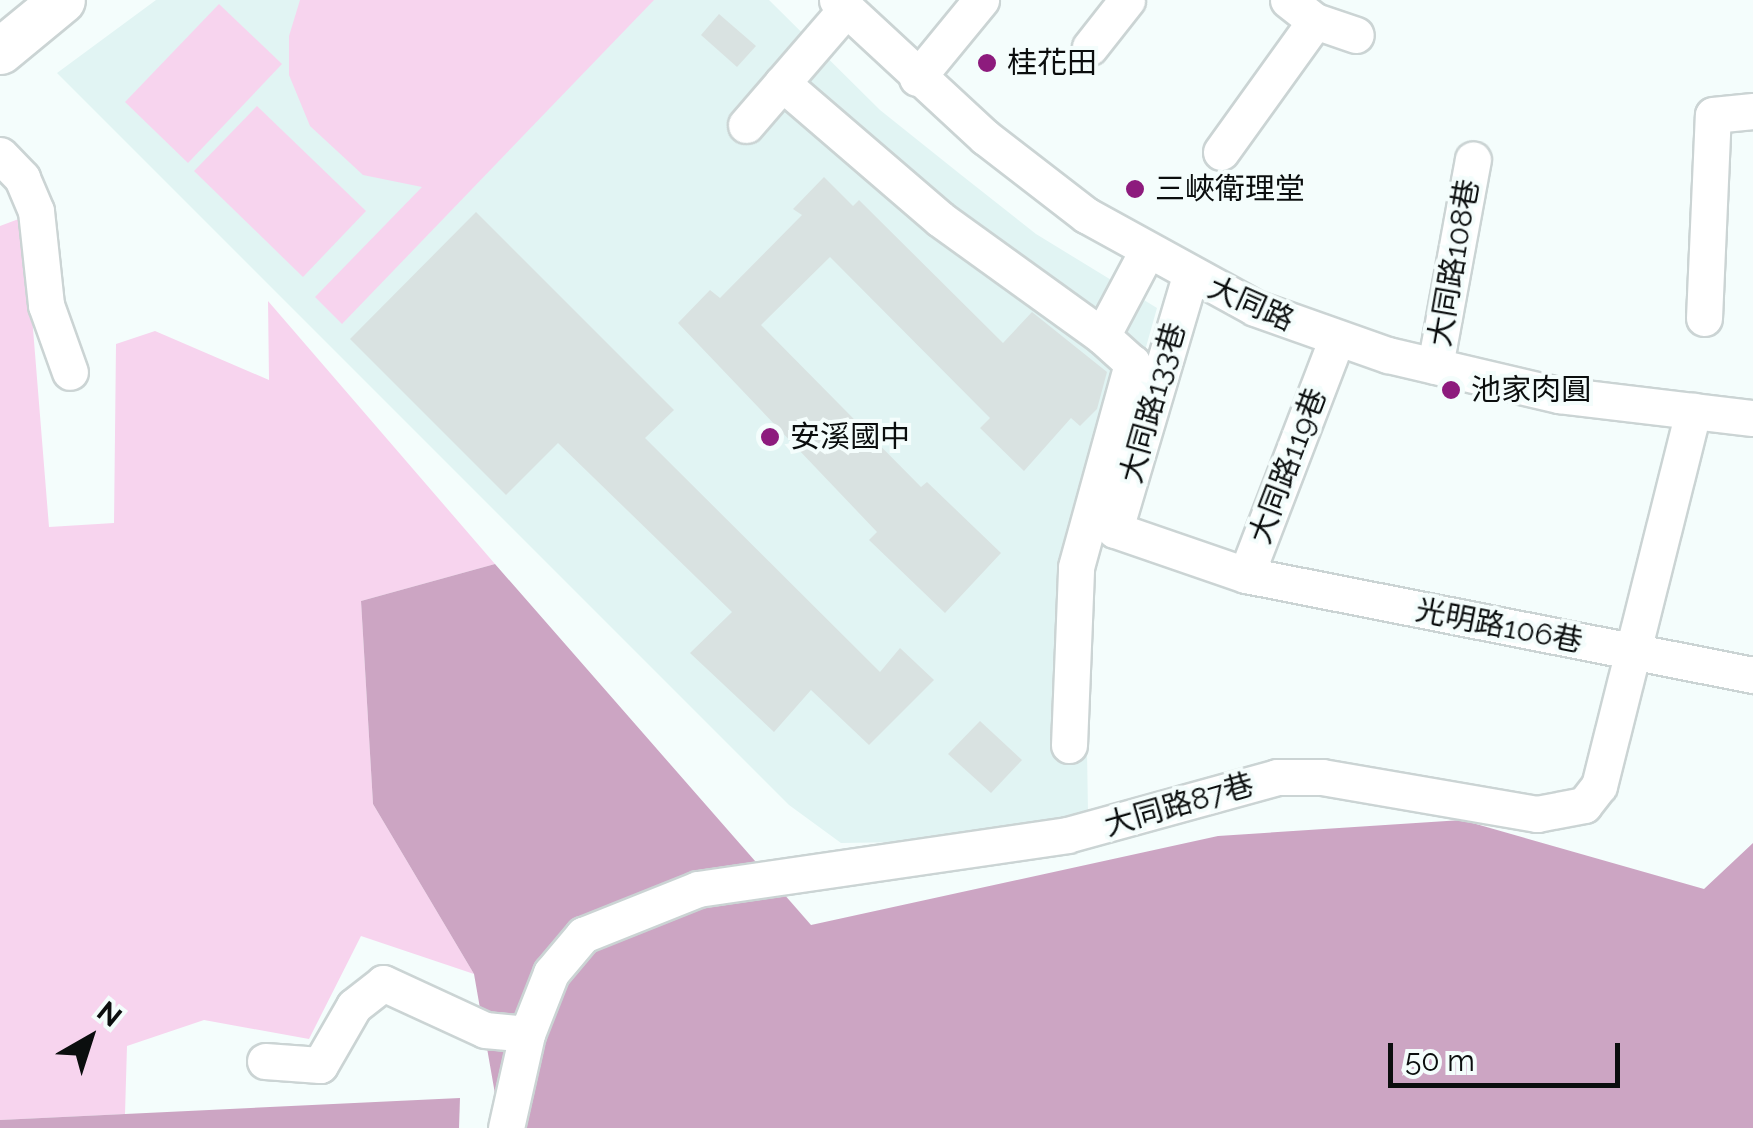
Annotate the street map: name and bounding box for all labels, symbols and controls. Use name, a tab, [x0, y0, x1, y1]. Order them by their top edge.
place label: 桂花田	[1007, 45, 1097, 81]
marker: 桂花田	[976, 52, 998, 74]
place label: 三峽衛理堂	[1155, 171, 1305, 207]
street label: 大同路108巷	[1422, 177, 1486, 349]
marker: 三峽衛理堂	[1124, 178, 1146, 200]
street label: 大同路	[1203, 269, 1299, 339]
street label: 大同路133巷	[1113, 319, 1193, 487]
place label: 池家肉圓	[1471, 372, 1591, 408]
marker: 池家肉圓	[1440, 379, 1462, 401]
street label: 大同路119巷	[1242, 383, 1334, 549]
place label: 安溪國中	[790, 419, 910, 455]
marker: 安溪國中	[759, 426, 781, 448]
street label: 光明路106巷	[1412, 592, 1586, 660]
street label: 大同路87巷	[1100, 766, 1258, 844]
north arrow	[40, 988, 140, 1088]
text: N	[91, 995, 128, 1034]
scale bar	[1393, 1023, 1626, 1085]
text: 50 m	[1405, 1043, 1475, 1078]

